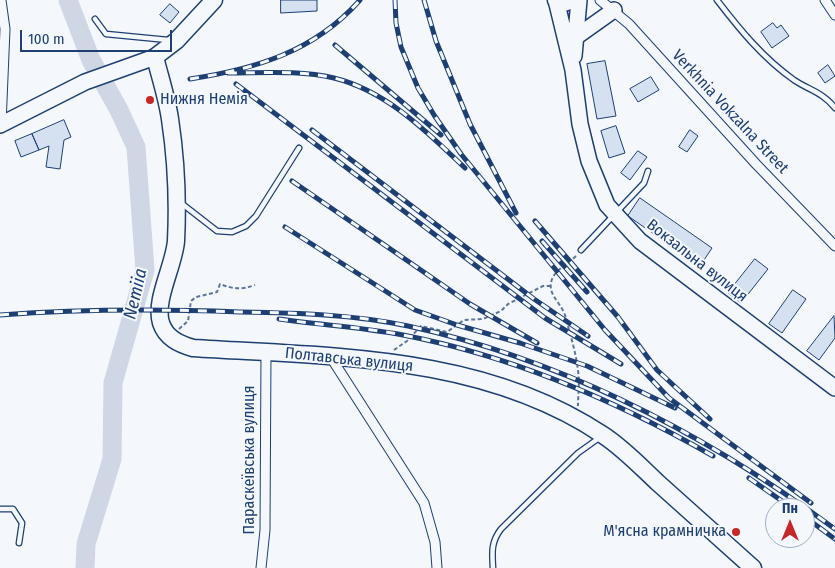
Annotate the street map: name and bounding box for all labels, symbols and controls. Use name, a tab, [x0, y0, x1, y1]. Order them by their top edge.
scale bar	[22, 20, 175, 52]
text: 100 m	[28, 30, 65, 48]
street label: Verkhnia Vokzalna Street	[668, 46, 792, 178]
place label: Нижня Немія	[160, 90, 248, 110]
marker: Нижня Немія	[144, 94, 156, 106]
street label: Вокзальна вулиця	[643, 216, 751, 306]
water label: Nemiia	[120, 266, 152, 322]
street label: Полтавська вулиця	[284, 344, 414, 376]
street label: Параскеївська вулиця	[240, 386, 260, 534]
north arrow	[765, 498, 815, 548]
text: Пн	[782, 500, 798, 517]
place label: М'ясна крамничка	[603, 522, 726, 542]
marker: М'ясна крамничка	[730, 526, 742, 538]

